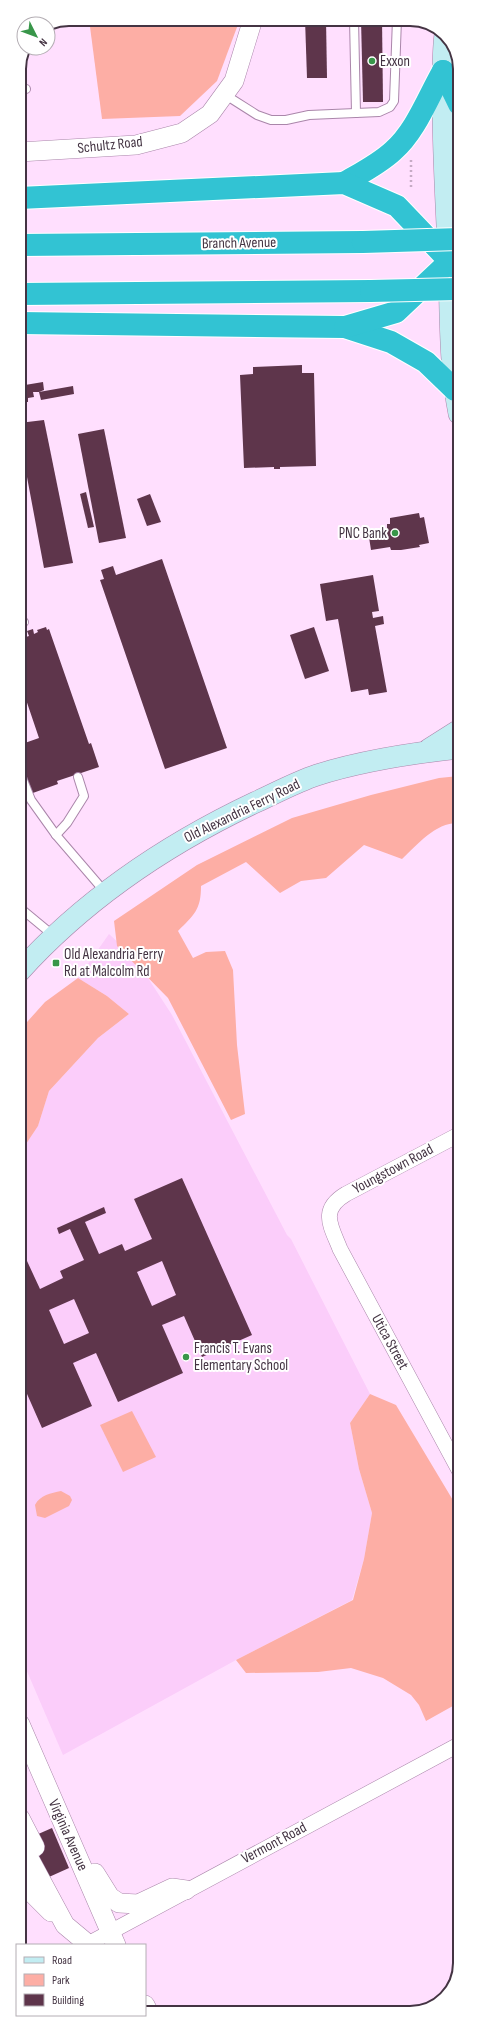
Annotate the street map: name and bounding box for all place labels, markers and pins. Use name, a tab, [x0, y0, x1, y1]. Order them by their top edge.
place label: Exxon	[380, 52, 410, 71]
marker: Exxon	[367, 56, 377, 66]
place label: PNC Bank	[339, 524, 387, 543]
marker: PNC Bank	[390, 528, 400, 538]
place label: Old Alexandria Ferry Rd at Malcolm Rd	[64, 945, 164, 981]
marker: Old Alexandria Ferry Rd at Malcolm Rd	[51, 958, 61, 968]
place label: Francis T. Evans Elementary School	[194, 1339, 288, 1375]
marker: Francis T. Evans Elementary School	[181, 1352, 191, 1362]

